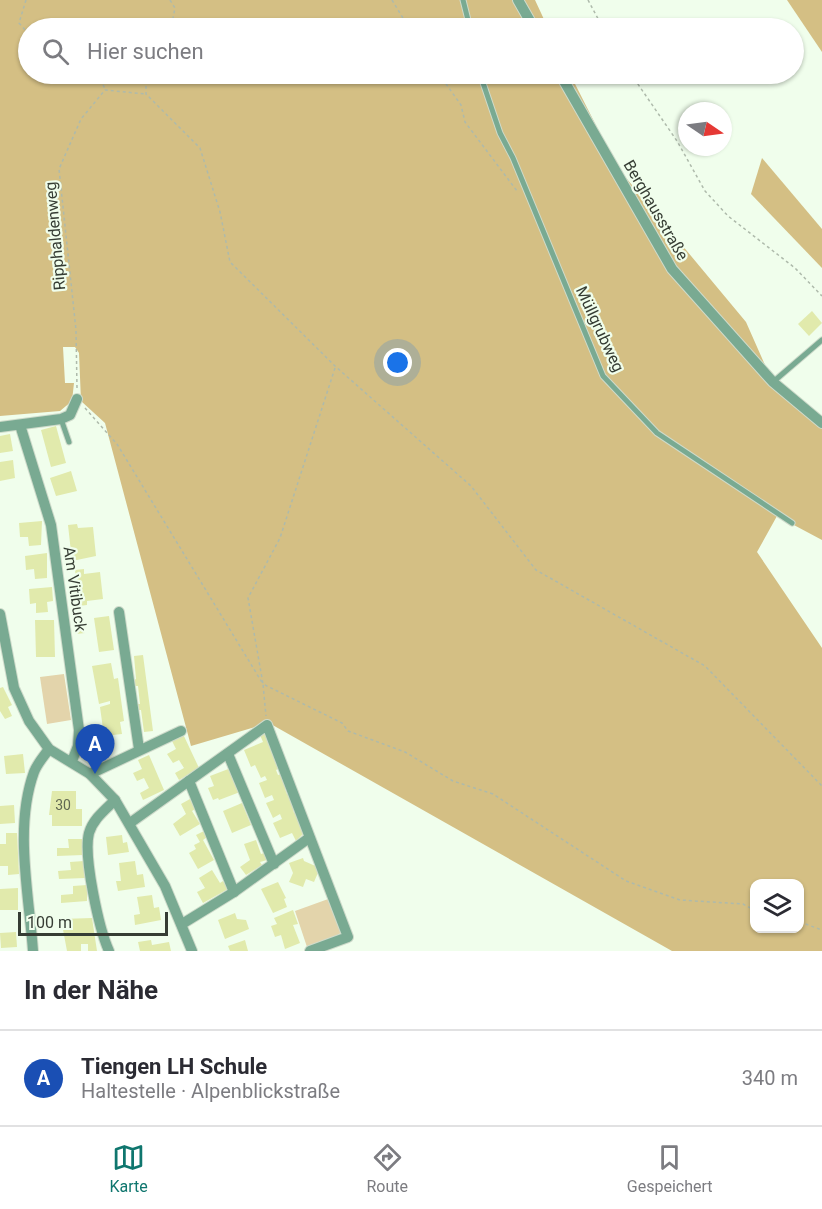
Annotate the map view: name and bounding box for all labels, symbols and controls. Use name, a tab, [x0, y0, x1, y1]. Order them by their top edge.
search box	[18, 18, 804, 84]
icon: search	[39, 35, 72, 68]
text: Hier suchen	[87, 39, 204, 64]
north arrow	[678, 102, 732, 156]
street label: Berghausstraße	[620, 156, 692, 264]
street label: Ripphaldenweg	[41, 181, 69, 291]
street label: Müllgrubweg	[572, 283, 628, 375]
your location	[383, 348, 412, 377]
street label: Am Vitibuck	[60, 545, 91, 634]
pin: A	[76, 724, 115, 774]
house number: 30	[55, 797, 71, 813]
map controls	[750, 879, 804, 933]
button: layers	[750, 879, 804, 933]
scale bar	[18, 909, 168, 936]
text: 100 m	[27, 913, 72, 932]
text: In der Nähe	[24, 975, 158, 1005]
text: Tiengen LH Schule	[81, 1054, 267, 1079]
text: A	[37, 1066, 50, 1090]
text: 340 m	[742, 1066, 798, 1090]
text: Haltestelle · Alpenblickstraße	[81, 1079, 340, 1103]
tab: Karte	[109, 1141, 148, 1196]
tab: Route	[367, 1141, 408, 1196]
tab: Gespeichert	[627, 1141, 713, 1196]

